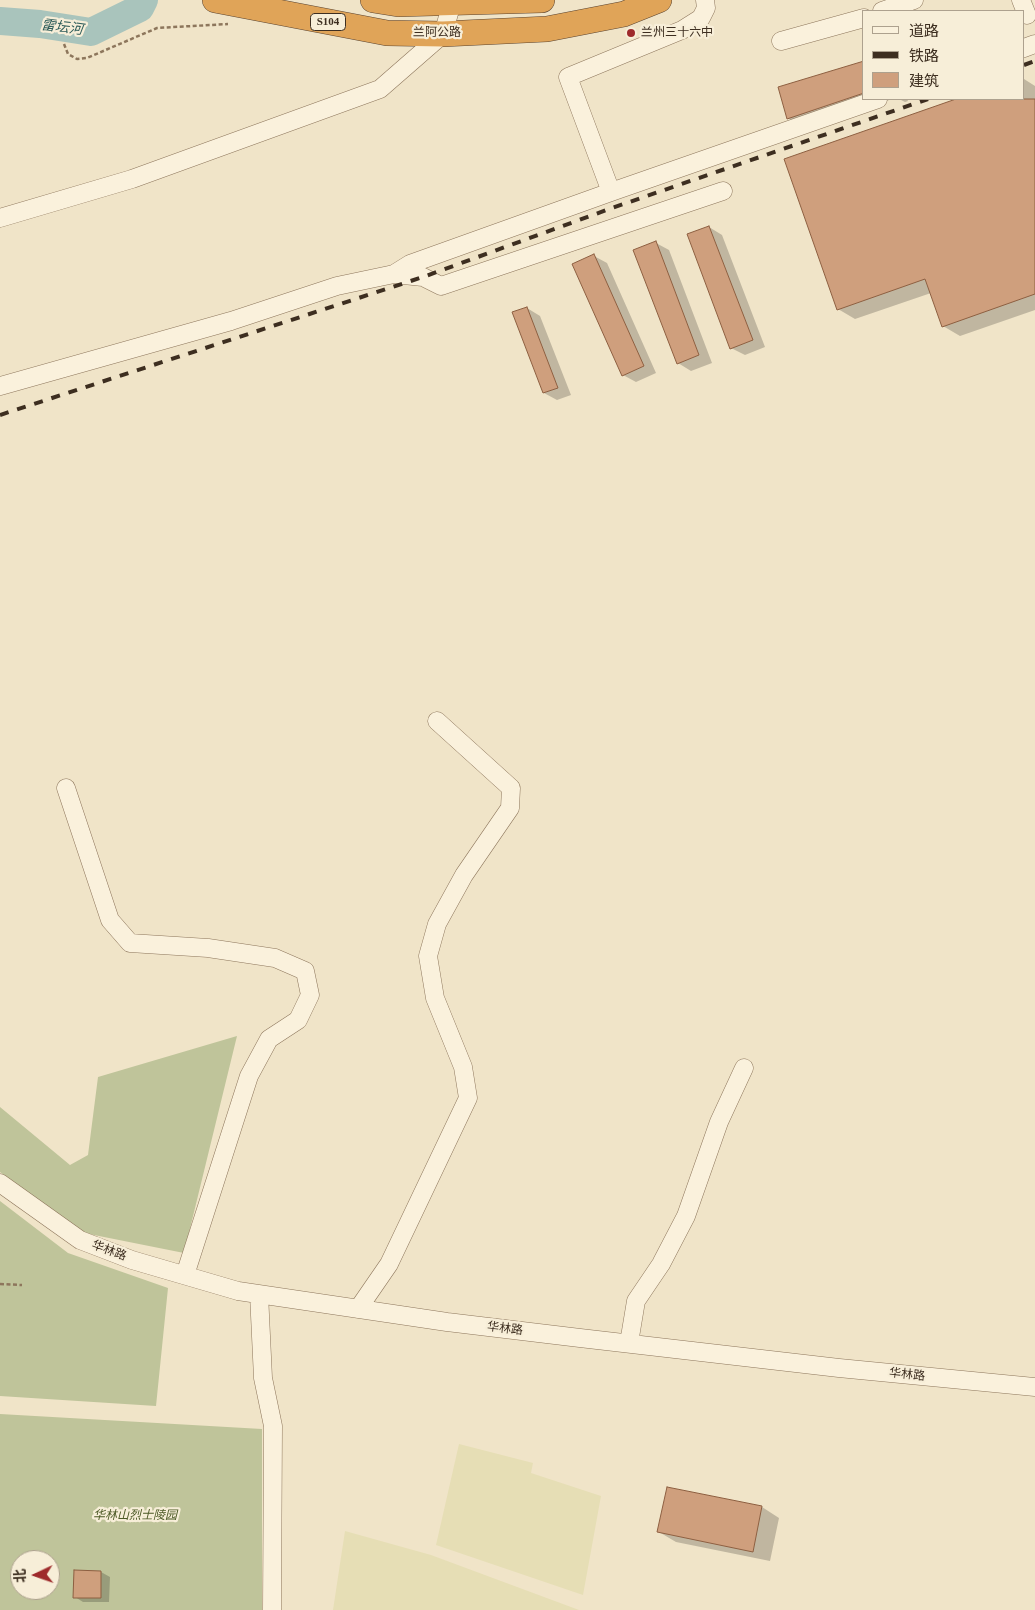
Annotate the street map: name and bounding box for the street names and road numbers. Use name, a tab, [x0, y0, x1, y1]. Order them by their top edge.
road number: S104	[310, 14, 346, 31]
street label: 兰阿公路	[413, 26, 461, 40]
street label: 华林路	[90, 1238, 128, 1264]
street label: 华林路	[486, 1320, 524, 1338]
street label: 华林路	[888, 1366, 926, 1384]

